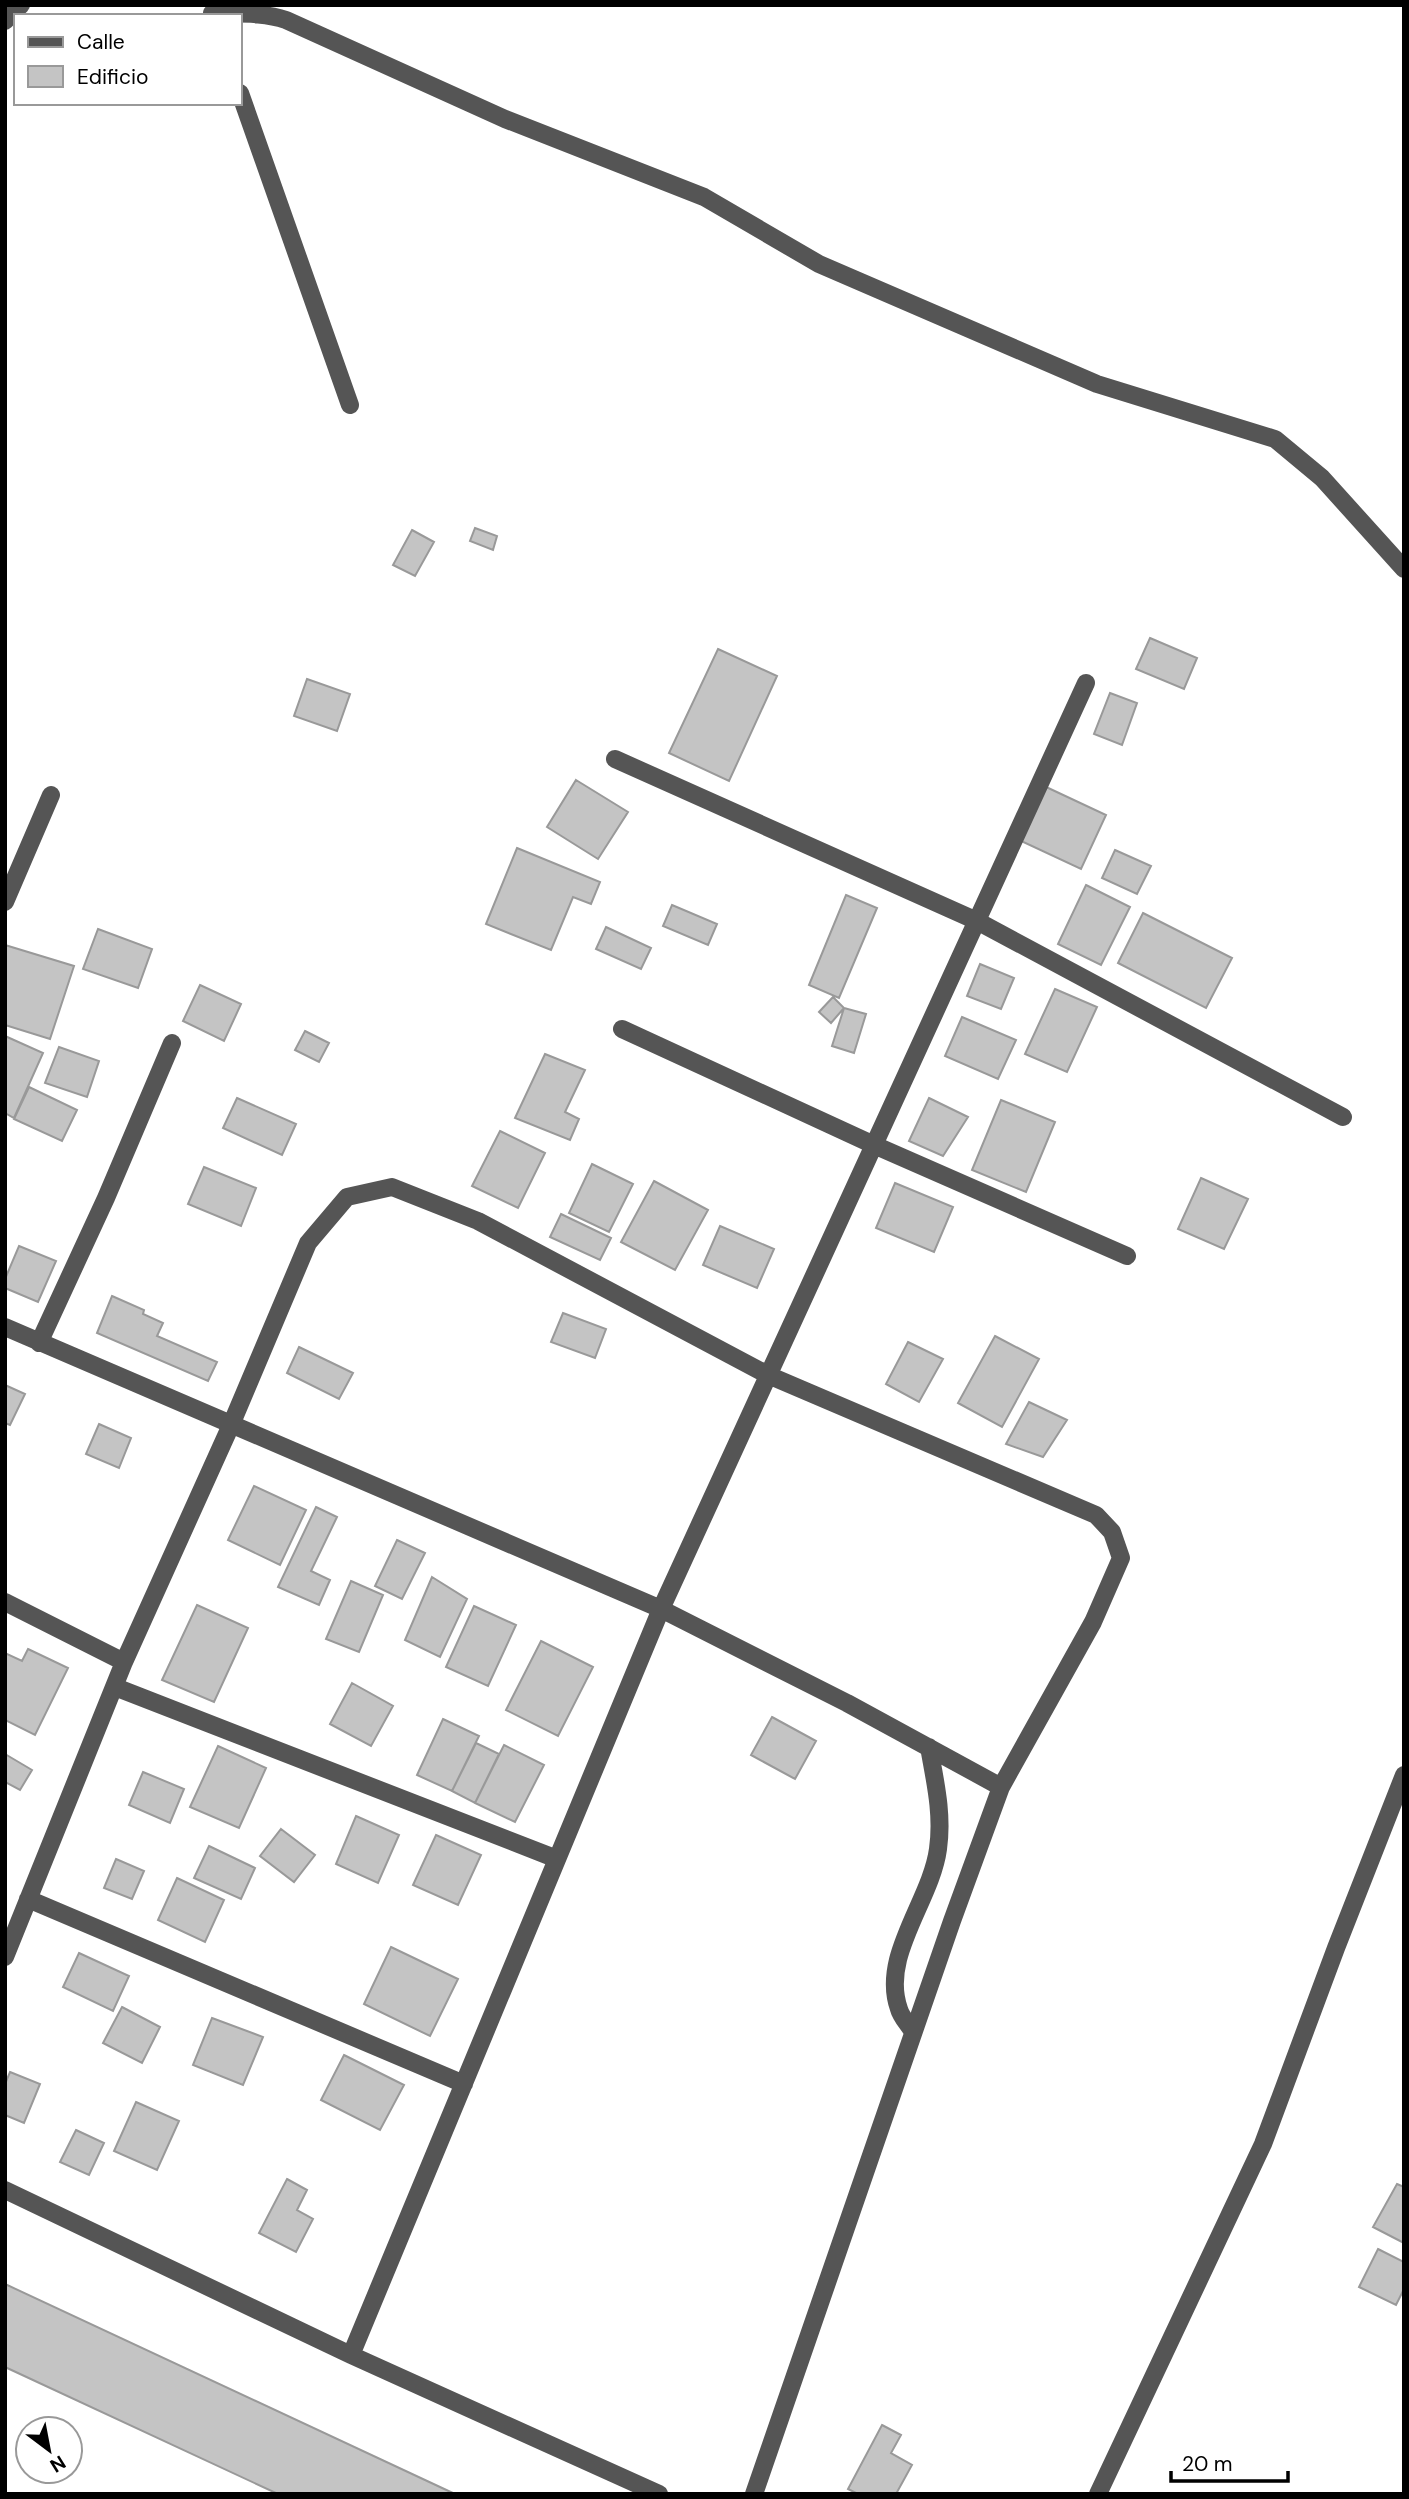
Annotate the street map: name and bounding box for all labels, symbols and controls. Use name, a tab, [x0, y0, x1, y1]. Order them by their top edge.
legend	[14, 14, 242, 105]
text: Calle	[77, 28, 125, 56]
text: Edificio	[77, 63, 148, 91]
north arrow	[14, 2415, 84, 2485]
scale bar	[1171, 2440, 1288, 2484]
text: N	[45, 2450, 70, 2478]
text: 20 m	[1182, 2450, 1233, 2478]

